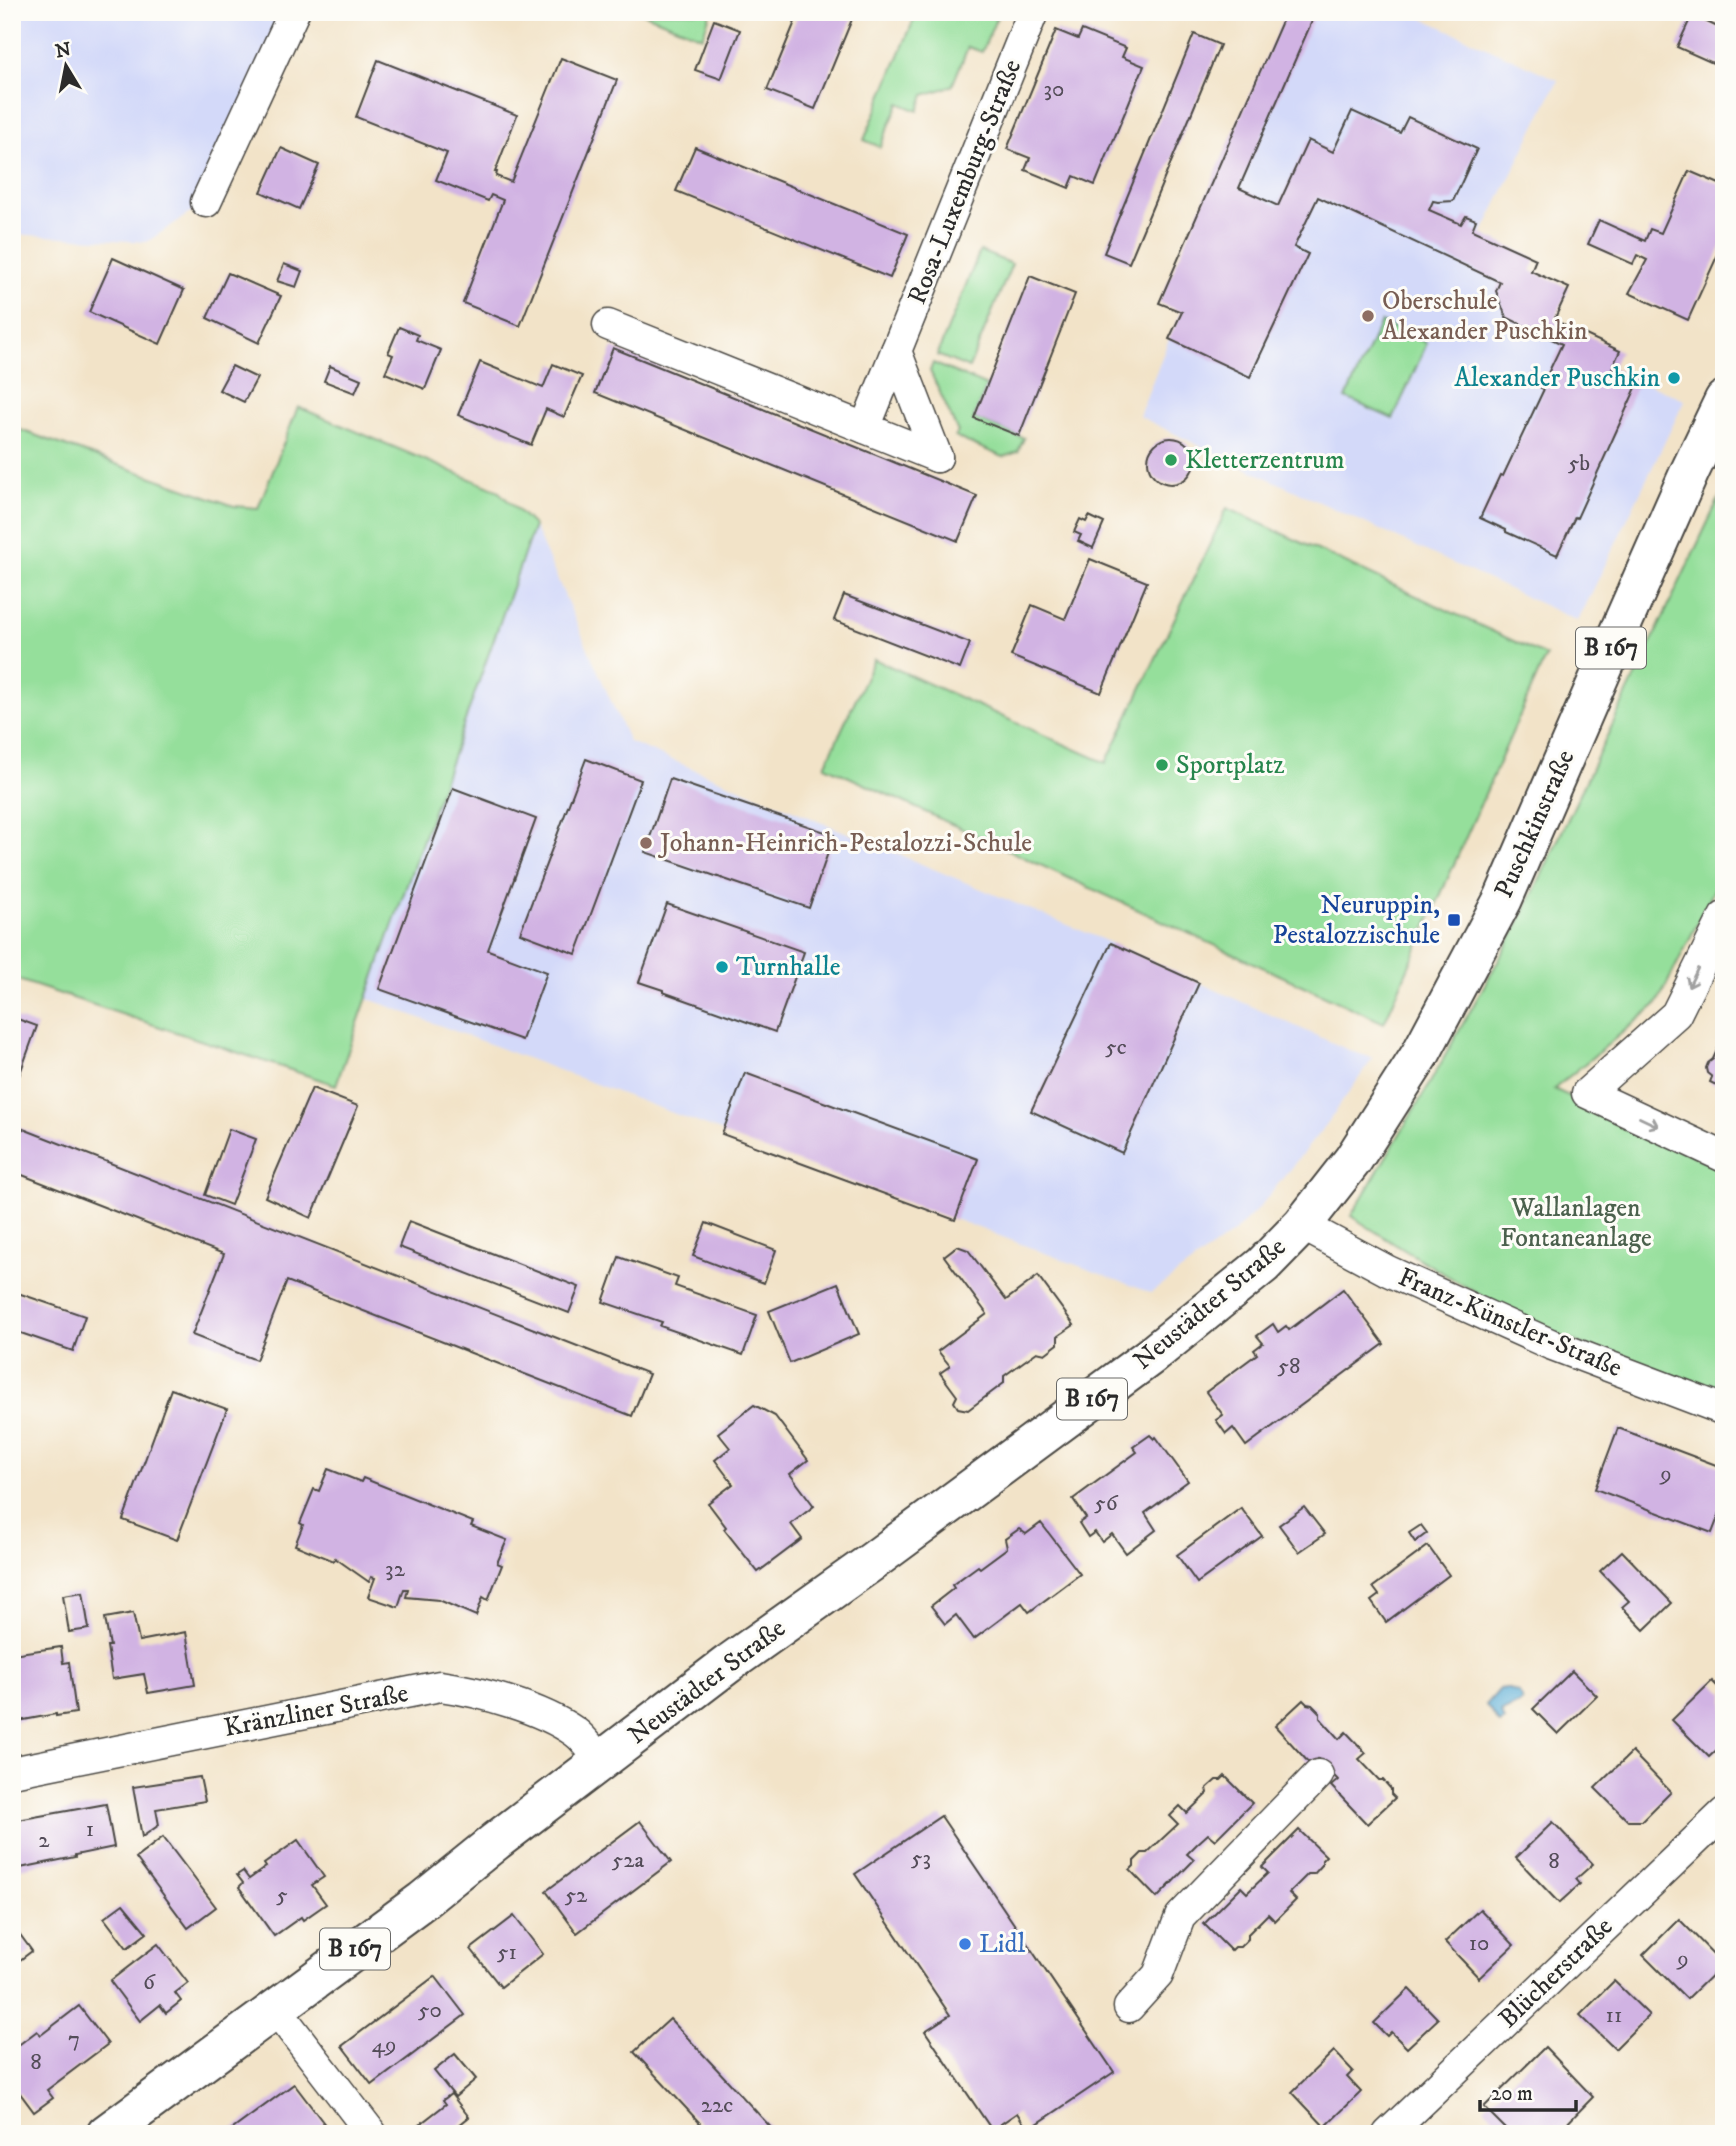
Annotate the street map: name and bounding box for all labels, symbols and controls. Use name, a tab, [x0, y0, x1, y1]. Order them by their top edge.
north arrow	[32, 32, 102, 102]
text: N	[54, 38, 73, 63]
street label: Rosa-Luxemburg-Straße	[901, 55, 1029, 309]
house number: 30	[1044, 75, 1064, 104]
place label: Oberschule Alexander Puschkin	[1382, 285, 1588, 348]
marker: Oberschule Alexander Puschkin	[1360, 308, 1376, 324]
place label: Alexander Puschkin	[1454, 362, 1660, 395]
marker: Alexander Puschkin	[1666, 370, 1682, 386]
place label: Kletterzentrum	[1185, 444, 1344, 477]
house number: 5b	[1568, 449, 1590, 478]
marker: Kletterzentrum	[1163, 452, 1179, 468]
road number: B 167	[1576, 628, 1646, 668]
street label: Puschkinstraße	[1488, 745, 1582, 903]
place label: Sportplatz	[1176, 749, 1285, 782]
marker: Sportplatz	[1154, 757, 1170, 773]
place label: Johann-Heinrich-Pestalozzi-Schule	[658, 827, 1032, 860]
marker: Johann-Heinrich-Pestalozzi-Schule	[638, 835, 654, 851]
place label: Neuruppin, Pestalozzischule	[1272, 889, 1440, 952]
marker: Neuruppin, Pestalozzischule	[1446, 912, 1462, 928]
place label: Turnhalle	[736, 951, 841, 984]
marker: Turnhalle	[714, 959, 730, 975]
one-way arrow	[1686, 967, 1700, 988]
house number: 5c	[1105, 1033, 1127, 1062]
one-way arrow	[1638, 1116, 1659, 1129]
park label: Wallanlagen Fontaneanlage	[1500, 1192, 1652, 1255]
street label: Neustädter Straße	[1127, 1231, 1293, 1377]
street label: Franz-Künstler-Straße	[1393, 1261, 1627, 1385]
house number: 58	[1278, 1352, 1300, 1381]
road number: B 167	[1057, 1378, 1127, 1420]
house number: 9	[1659, 1460, 1672, 1489]
house number: 56	[1094, 1489, 1119, 1518]
house number: 32	[385, 1555, 406, 1584]
street label: Neustädter Straße	[622, 1612, 792, 1752]
street label: Kränzliner Straße	[221, 1677, 411, 1745]
house number: 1	[86, 1815, 94, 1844]
house number: 2	[38, 1826, 50, 1855]
house number: 53	[911, 1844, 931, 1873]
house number: 52a	[612, 1846, 644, 1875]
house number: 8	[1548, 1847, 1560, 1876]
house number: 5	[276, 1881, 288, 1910]
house number: 52	[565, 1881, 588, 1910]
street label: Blücherstraße	[1492, 1910, 1620, 2036]
road number: B 167	[320, 1928, 390, 1970]
place label: Lidl	[979, 1928, 1025, 1961]
house number: 10	[1469, 1929, 1489, 1958]
marker: Lidl	[957, 1936, 973, 1952]
house number: 51	[497, 1938, 517, 1967]
house number: 9	[1676, 1945, 1689, 1974]
house number: 6	[143, 1968, 156, 1997]
house number: 50	[418, 1996, 442, 2025]
house number: 11	[1606, 2001, 1622, 2030]
house number: 7	[68, 2025, 80, 2054]
house number: 49	[372, 2031, 396, 2060]
house number: 8	[30, 2048, 42, 2077]
scale bar	[1480, 2069, 1577, 2113]
text: 20 m	[1491, 2081, 1533, 2107]
house number: 22c	[701, 2091, 733, 2120]

